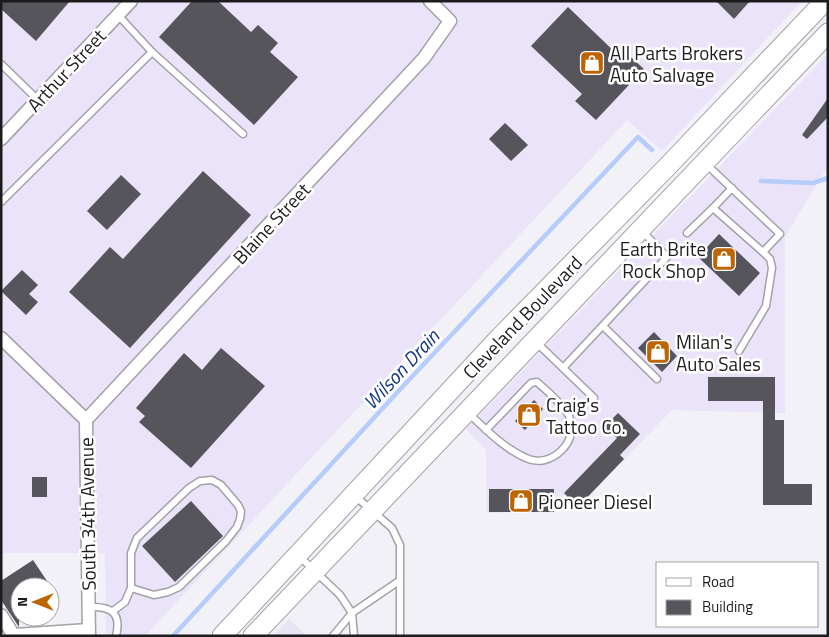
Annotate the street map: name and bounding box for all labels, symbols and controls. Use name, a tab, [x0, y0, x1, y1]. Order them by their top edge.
street label: Arthur Street	[20, 22, 112, 118]
place label: All Parts Brokers Auto Salvage	[610, 38, 743, 89]
shop icon: All Parts Brokers Auto Salvage	[579, 50, 605, 76]
street label: Blaine Street	[225, 175, 317, 270]
place label: Earth Brite Rock Shop	[620, 234, 706, 285]
shop icon: Earth Brite Rock Shop	[711, 246, 737, 272]
street label: Cleveland Boulevard	[455, 249, 589, 385]
water label: Wilson Drain	[356, 321, 447, 416]
place label: Milan's Auto Sales	[676, 327, 761, 378]
shop icon: Milan's Auto Sales	[645, 339, 671, 365]
place label: Craig's Tattoo Co.	[546, 390, 626, 441]
shop icon: Craig's Tattoo Co.	[516, 402, 542, 428]
street label: South 34th Avenue	[71, 437, 103, 591]
place label: Pioneer Diesel	[538, 487, 652, 516]
shop icon: Pioneer Diesel	[508, 488, 534, 514]
legend	[656, 562, 819, 627]
text: Road	[702, 570, 734, 593]
north arrow	[10, 577, 60, 627]
text: Building	[702, 595, 753, 618]
text: N	[11, 597, 32, 607]

